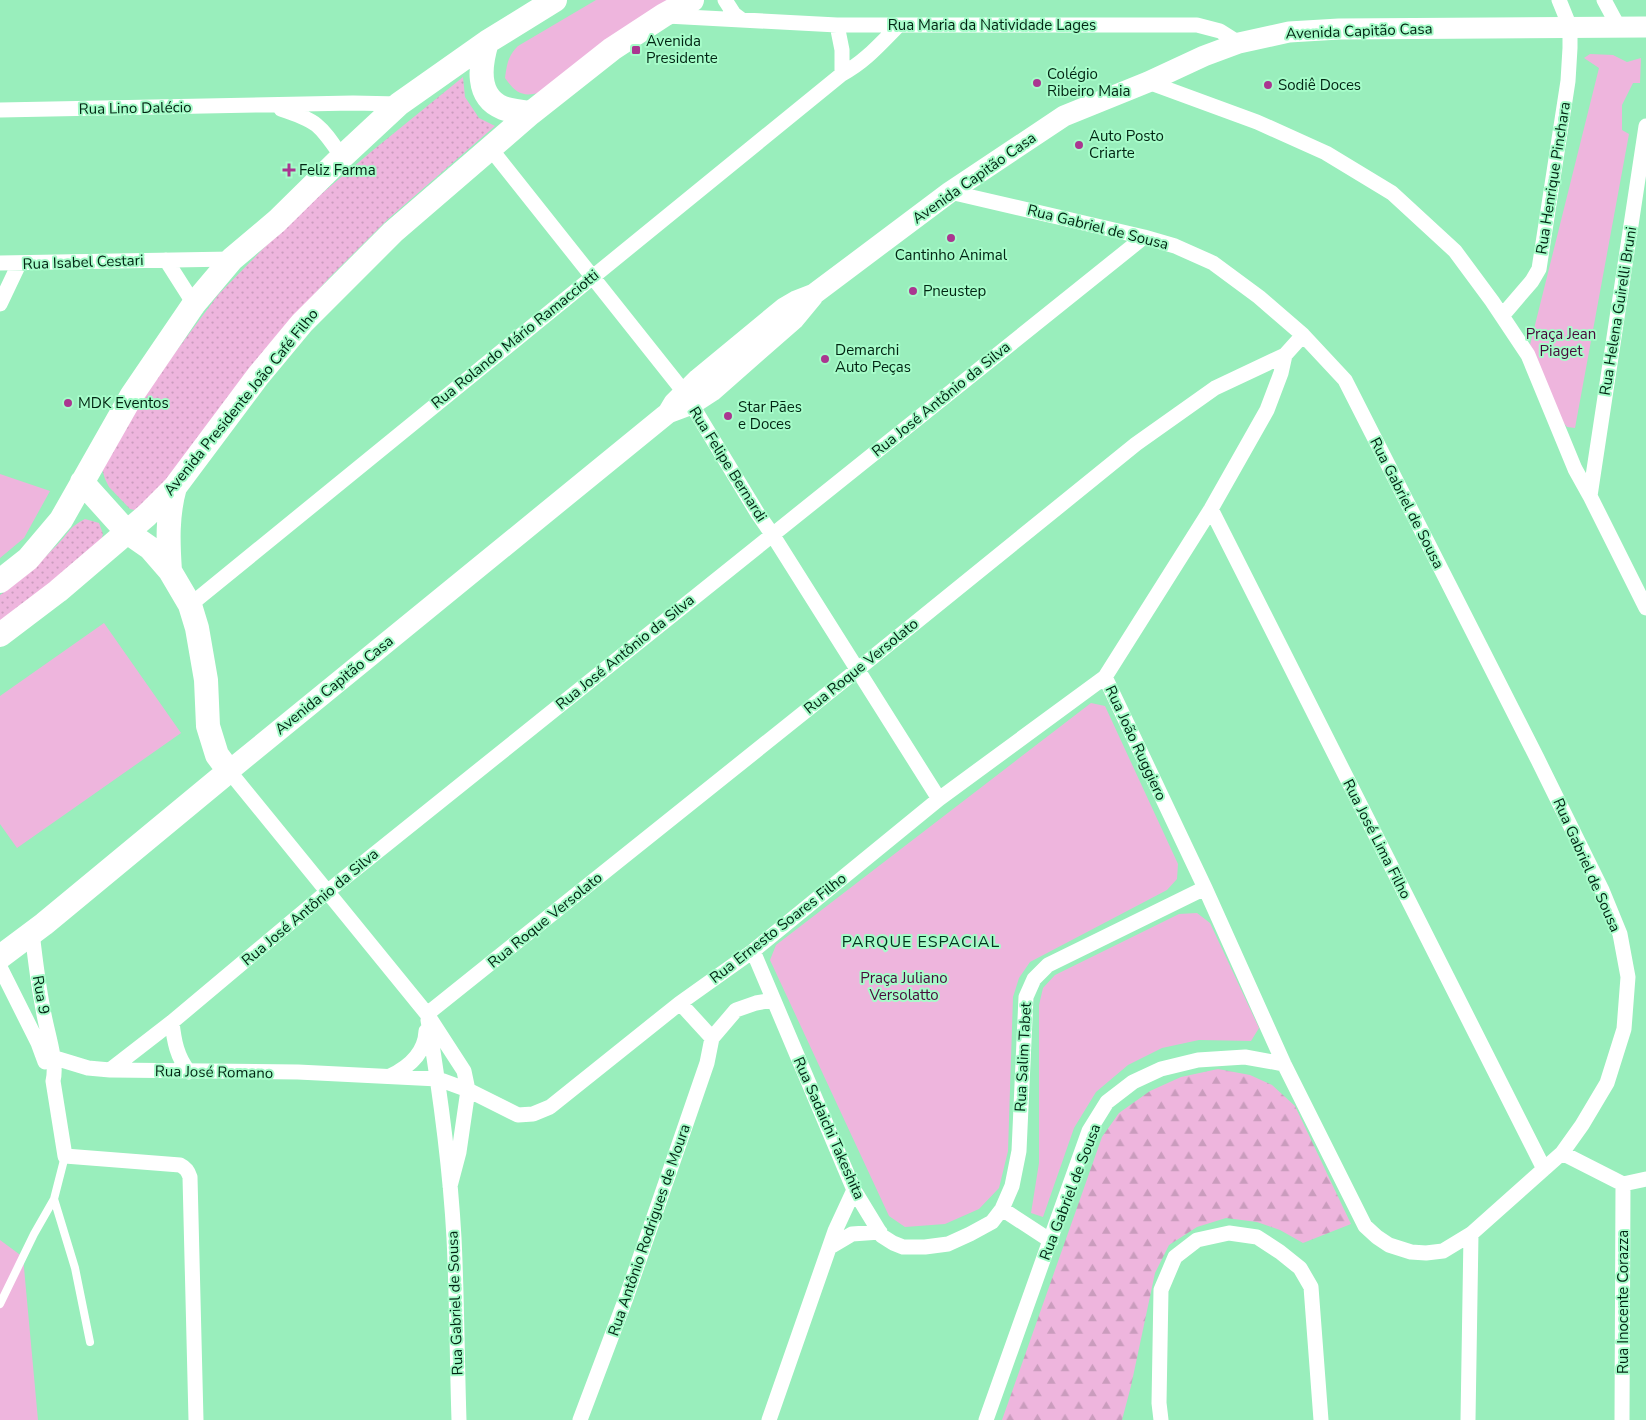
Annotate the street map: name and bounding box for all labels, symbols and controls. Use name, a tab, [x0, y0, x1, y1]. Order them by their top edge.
street label: Rua Maria da Natividade Lages	[888, 15, 1096, 35]
street label: Avenida Capitão Casa	[1285, 18, 1433, 44]
place label: Avenida Presidente	[646, 31, 718, 68]
marker: Avenida Presidente	[630, 44, 642, 56]
place label: Colégio Ribeiro Maia	[1047, 64, 1130, 101]
place label: Sodiê Doces	[1278, 75, 1361, 95]
marker: Colégio Ribeiro Maia	[1031, 77, 1043, 89]
marker: Sodiê Doces	[1262, 79, 1274, 91]
street label: Rua Lino Dalécio	[78, 97, 192, 119]
street label: Rua Henrique Pinchara	[1531, 100, 1575, 256]
place label: Auto Posto Criarte	[1089, 126, 1164, 163]
street label: Avenida Capitão Casa	[908, 128, 1040, 228]
marker: Auto Posto Criarte	[1073, 139, 1085, 151]
place label: Feliz Farma	[299, 160, 376, 180]
marker: Feliz Farma	[283, 164, 295, 176]
street label: Rua Gabriel de Sousa	[1025, 200, 1171, 254]
street label: Rua Helena Guirelli Bruni	[1595, 225, 1641, 397]
marker: Cantinho Animal	[945, 232, 957, 244]
place label: Cantinho Animal	[895, 245, 1008, 265]
street label: Rua Isabel Cestari	[22, 250, 144, 274]
street label: Rua Rolando Mário Ramacciotti	[427, 265, 603, 413]
place label: Pneustep	[923, 281, 987, 301]
marker: Pneustep	[907, 285, 919, 297]
street label: Avenida Presidente João Café Filho	[159, 304, 323, 500]
park label: Praça Jean Piaget	[1526, 324, 1596, 361]
street label: Rua José Antônio da Silva	[868, 337, 1014, 461]
place label: Demarchi Auto Peças	[835, 340, 911, 377]
marker: Demarchi Auto Peças	[819, 353, 831, 365]
place label: MDK Eventos	[78, 393, 169, 413]
marker: MDK Eventos	[62, 397, 74, 409]
place label: Star Pães e Doces	[738, 397, 802, 434]
street label: Rua Felipe Bernardi	[685, 403, 771, 525]
marker: Star Pães e Doces	[722, 410, 734, 422]
street label: Rua Gabriel de Sousa	[1365, 434, 1449, 572]
street label: Rua José Antônio da Silva	[552, 590, 698, 714]
street label: Rua Roque Versolato	[800, 614, 922, 718]
street label: Avenida Capitão Casa	[271, 631, 397, 739]
street label: Rua João Ruggiero	[1101, 682, 1171, 804]
street label: Rua José Lima Filho	[1338, 776, 1416, 902]
street label: Rua Gabriel de Sousa	[1548, 795, 1626, 935]
street label: Rua José Antônio da Silva	[237, 844, 383, 970]
street label: Rua Roque Versolato	[484, 868, 606, 972]
street label: Rua Ernesto Soares Filho	[706, 868, 850, 988]
district label: PARQUE ESPACIAL	[842, 931, 1000, 953]
park label: Praça Juliano Versolatto	[860, 968, 948, 1005]
street label: Rua 9	[28, 974, 54, 1016]
street label: Rua Salim Tabet	[1010, 1001, 1036, 1112]
street label: Rua Sadaichi Takeshita	[789, 1054, 869, 1202]
street label: Rua José Romano	[155, 1061, 273, 1083]
street label: Rua Antônio Rodrigues de Moura	[603, 1121, 695, 1339]
street label: Rua Gabriel de Sousa	[1035, 1121, 1105, 1263]
street label: Rua Gabriel de Sousa	[442, 1230, 468, 1376]
street label: Rua Inocente Corazza	[1613, 1230, 1633, 1374]

